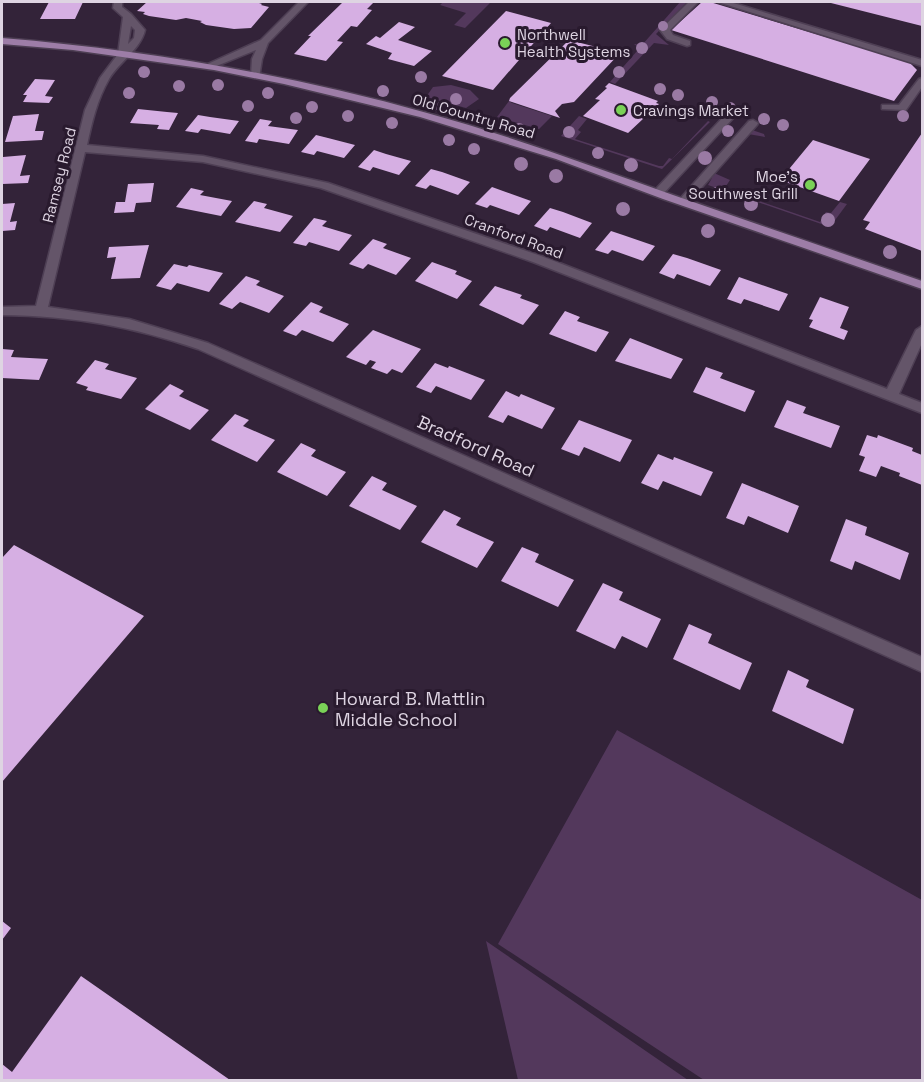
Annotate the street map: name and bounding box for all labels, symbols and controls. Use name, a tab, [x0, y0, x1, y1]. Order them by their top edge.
place label: Northwell Health Systems	[517, 25, 630, 61]
marker: Northwell Health Systems	[498, 36, 512, 50]
street label: Old Country Road	[410, 89, 538, 143]
place label: Cravings Market	[633, 101, 749, 120]
marker: Cravings Market	[614, 103, 628, 117]
street label: Ramsey Road	[38, 125, 80, 225]
place label: Moe's Southwest Grill	[689, 167, 798, 203]
marker: Moe's Southwest Grill	[803, 178, 817, 192]
street label: Cranford Road	[462, 209, 566, 263]
street label: Bradford Road	[414, 410, 538, 482]
place label: Howard B. Mattlin Middle School	[335, 687, 485, 731]
marker: Howard B. Mattlin Middle School	[316, 701, 330, 715]

